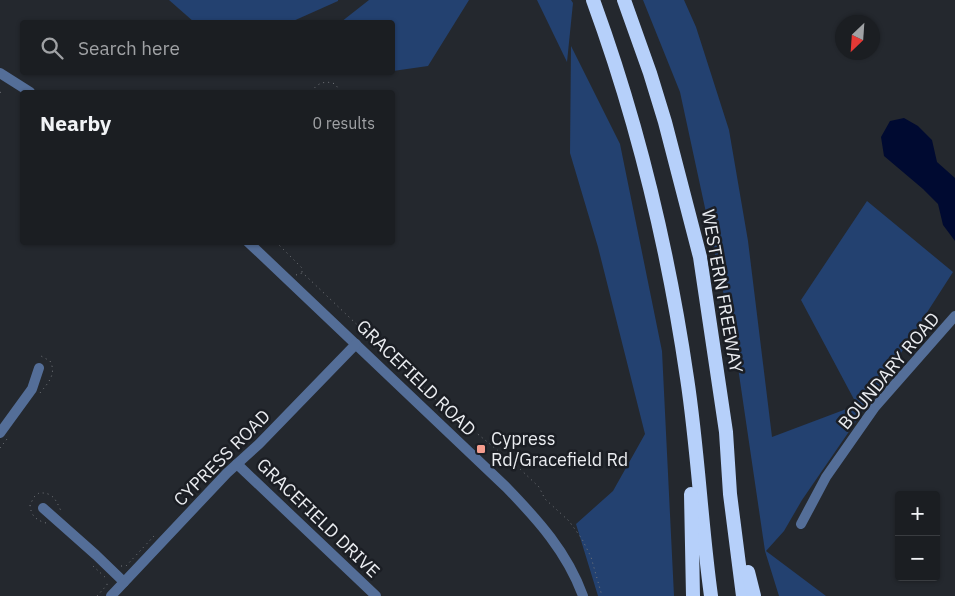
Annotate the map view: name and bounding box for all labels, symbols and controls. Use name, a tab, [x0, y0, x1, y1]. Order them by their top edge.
north arrow	[835, 15, 880, 60]
search box	[20, 20, 395, 75]
icon: search	[38, 34, 66, 62]
text: Search here	[78, 36, 180, 60]
text: Nearby	[40, 109, 111, 137]
text: 0 results	[312, 113, 375, 133]
street label: WESTERN FREEWAY	[697, 207, 748, 375]
street label: BOUNDARY ROAD	[833, 307, 944, 434]
street label: GRACEFIELD ROAD	[352, 315, 481, 441]
street label: CYPRESS ROAD	[169, 405, 275, 511]
place label: Cypress Rd/Gracefield Rd	[491, 427, 628, 471]
marker: Cypress Rd/Gracefield Rd	[475, 443, 487, 455]
street label: GRACEFIELD DRIVE	[252, 453, 385, 582]
map controls	[895, 491, 940, 581]
button: +	[895, 491, 940, 536]
button: −	[895, 536, 940, 581]

